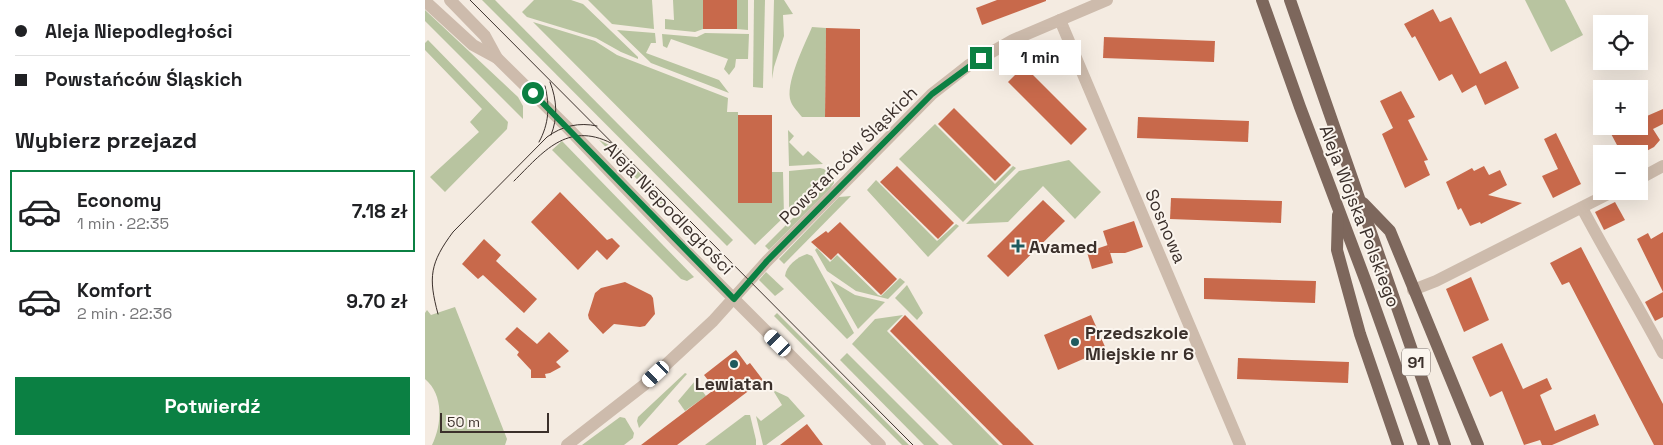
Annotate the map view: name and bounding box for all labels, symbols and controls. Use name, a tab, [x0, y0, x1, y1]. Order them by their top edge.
map controls	[1593, 15, 1648, 200]
button: locate	[1593, 15, 1648, 70]
text: Aleja Niepodległości	[45, 19, 232, 44]
callout: 1 min	[999, 40, 1081, 76]
route end	[970, 47, 992, 69]
text: 1 min	[1020, 47, 1060, 68]
text: Powstańców Śląskich	[45, 67, 242, 92]
button: +	[1593, 80, 1648, 135]
street label: Powstańców Śląskich	[774, 81, 922, 229]
route start	[522, 82, 544, 104]
street label: Aleja Wojska Polskiego	[1315, 121, 1405, 311]
text: Wybierz przejazd	[15, 126, 197, 154]
street label: Aleja Niepodległości	[600, 137, 738, 279]
button: −	[1593, 145, 1648, 200]
street label: Sosnowa	[1140, 185, 1192, 267]
text: Economy	[77, 188, 161, 213]
icon: car	[17, 189, 62, 234]
text: 7.18 zł	[352, 199, 408, 224]
text: 1 min · 22:35	[77, 213, 169, 234]
place label: Avamed	[1029, 235, 1098, 258]
marker: Avamed	[1011, 239, 1025, 253]
text: Komfort	[77, 278, 152, 303]
icon: car	[17, 279, 62, 324]
text: 9.70 zł	[346, 289, 408, 314]
text: 2 min · 22:36	[77, 303, 172, 324]
place label: Przedszkole Miejskie nr 6	[1085, 321, 1194, 365]
car	[762, 327, 793, 359]
marker: Przedszkole Miejskie nr 6	[1069, 336, 1081, 348]
road number: 91	[1402, 348, 1430, 376]
car	[639, 358, 672, 390]
marker: Lewiatan	[728, 358, 740, 370]
place label: Lewiatan	[695, 372, 773, 395]
button: Potwierdź	[15, 377, 410, 435]
scale bar	[440, 410, 549, 433]
text: 50 m	[447, 413, 480, 431]

